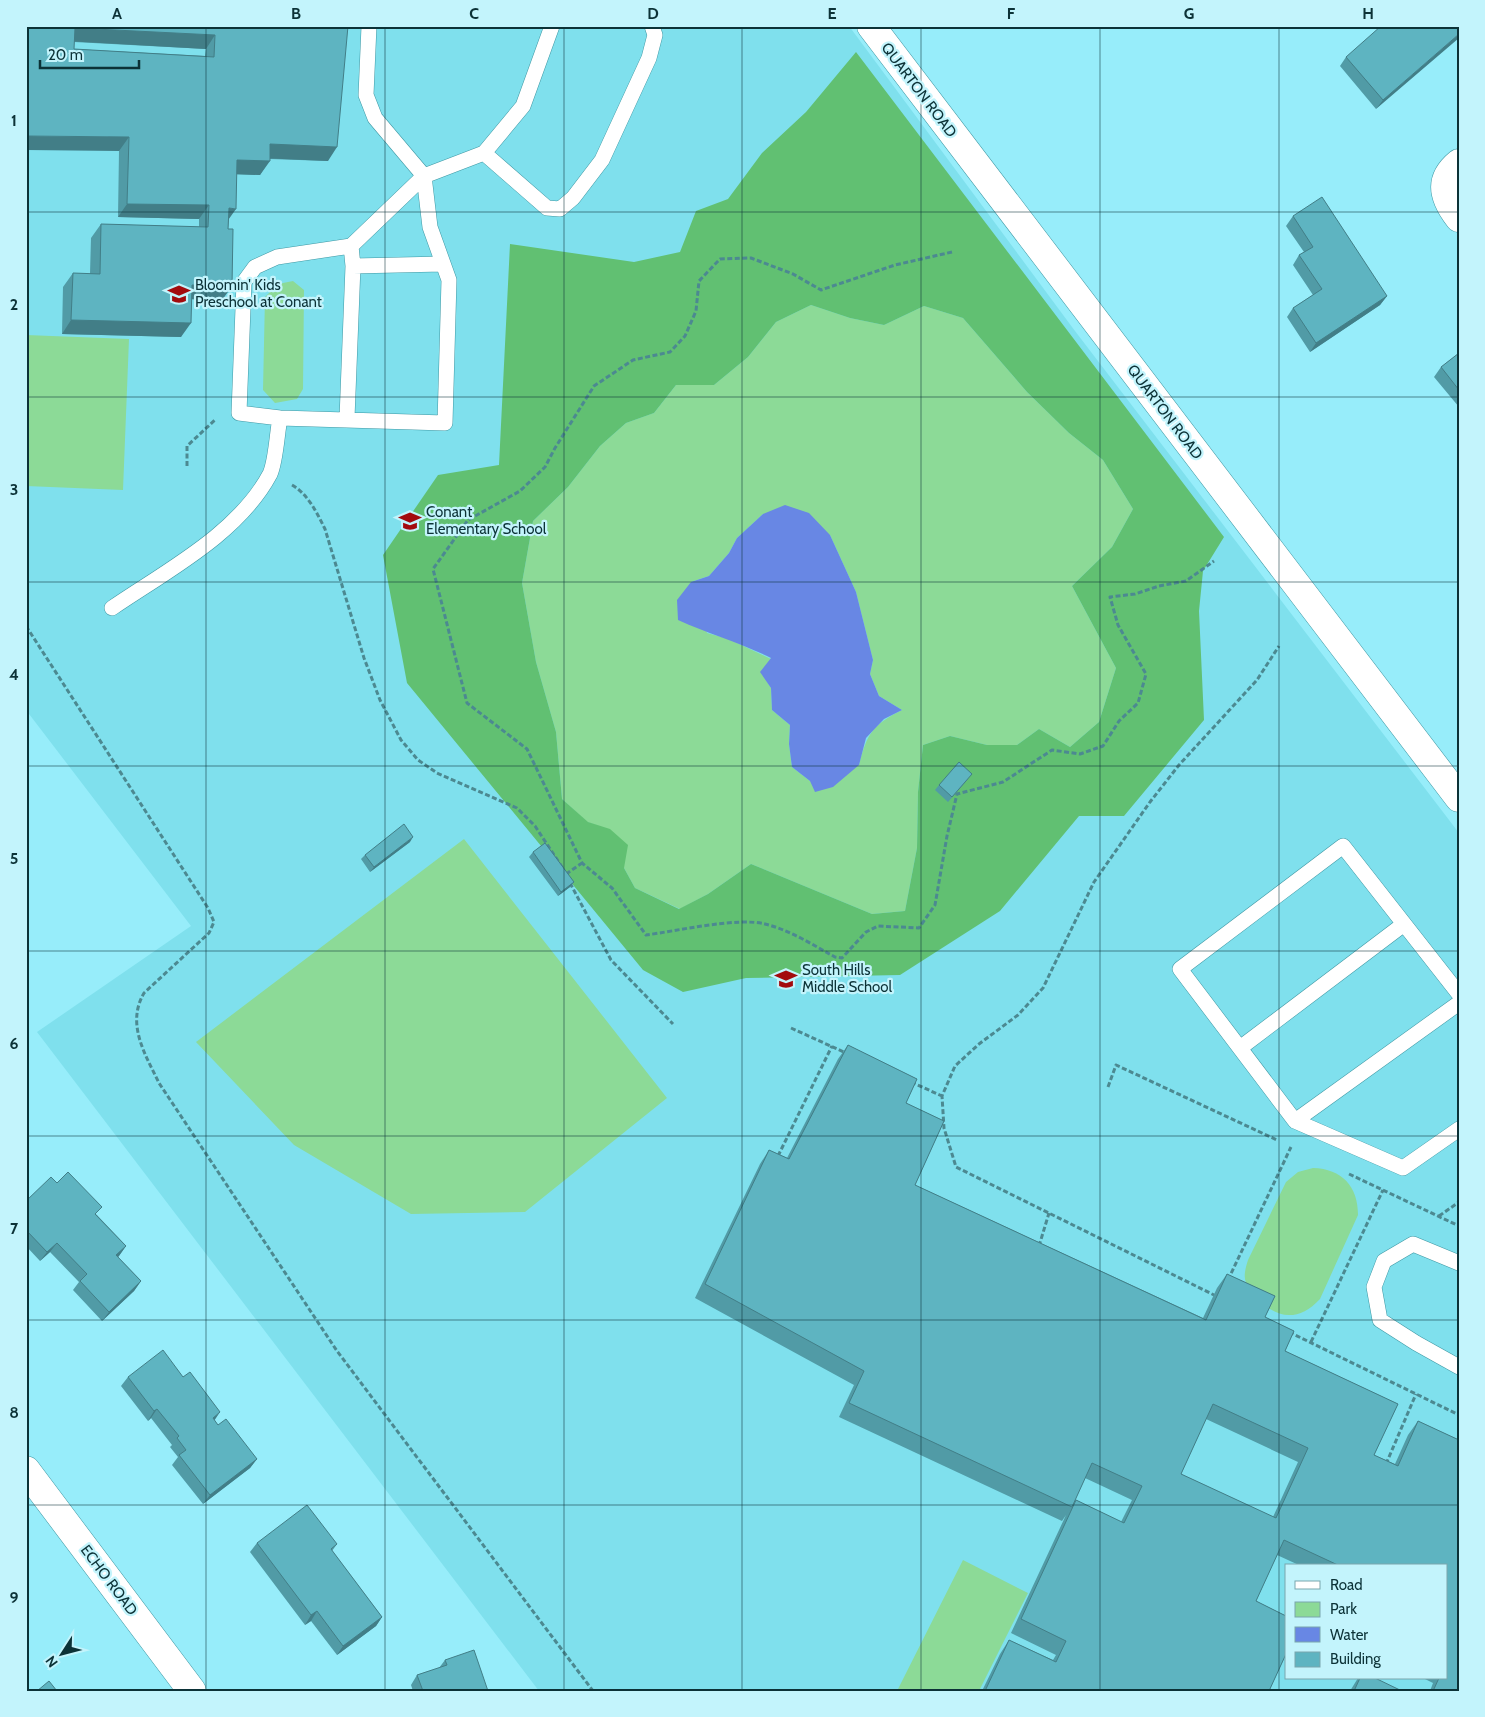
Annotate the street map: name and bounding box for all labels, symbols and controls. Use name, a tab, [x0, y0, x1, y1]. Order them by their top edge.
text: A	[112, 4, 122, 23]
text: B	[291, 4, 301, 23]
text: C	[469, 4, 479, 23]
text: D	[647, 4, 659, 23]
text: E	[827, 4, 837, 23]
text: F	[1007, 4, 1016, 23]
text: G	[1184, 4, 1194, 23]
text: H	[1362, 4, 1374, 23]
scale bar	[40, 38, 139, 70]
street label: QUARTON ROAD	[878, 39, 961, 141]
text: 20 m	[48, 46, 83, 64]
text: 1	[11, 111, 17, 130]
place label: Bloomin' Kids Preschool at Conant	[195, 276, 322, 311]
school or university icon: Bloomin' Kids Preschool at Conant	[166, 281, 192, 307]
text: 2	[10, 295, 18, 314]
street label: QUARTON ROAD	[1124, 361, 1207, 463]
text: 3	[10, 480, 18, 499]
place label: Conant Elementary School	[426, 503, 547, 538]
school or university icon: Conant Elementary School	[397, 508, 423, 534]
text: 4	[9, 665, 19, 684]
text: 5	[10, 849, 18, 868]
place label: South Hills Middle School	[802, 961, 893, 996]
school or university icon: South Hills Middle School	[773, 966, 799, 992]
text: 6	[10, 1034, 19, 1053]
text: 7	[10, 1219, 19, 1238]
text: 8	[9, 1403, 19, 1422]
street label: ECHO ROAD	[77, 1541, 141, 1619]
legend	[1285, 1564, 1448, 1680]
text: Road	[1330, 1576, 1363, 1594]
text: 9	[10, 1588, 19, 1607]
text: Park	[1330, 1600, 1357, 1618]
text: Water	[1330, 1626, 1368, 1644]
north arrow	[38, 1630, 88, 1680]
text: Building	[1330, 1650, 1381, 1668]
text: N	[41, 1652, 62, 1671]

